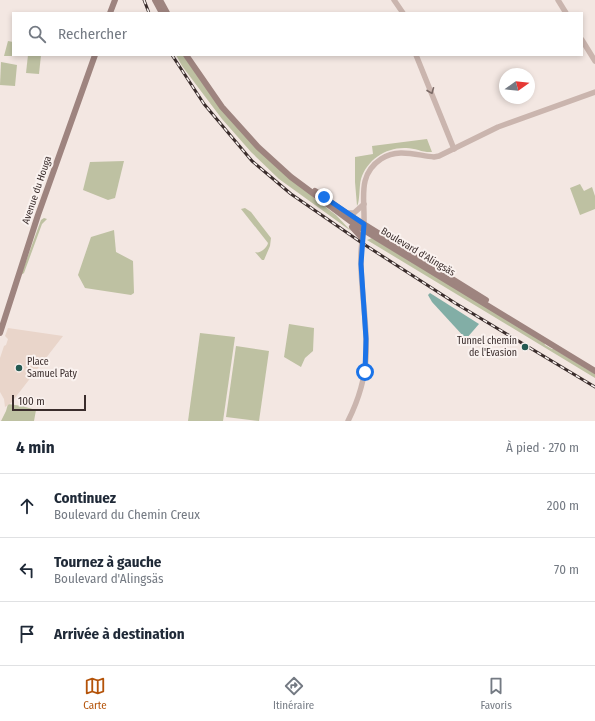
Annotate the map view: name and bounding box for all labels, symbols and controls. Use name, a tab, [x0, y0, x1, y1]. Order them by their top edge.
search box	[12, 12, 583, 56]
icon: search	[26, 23, 48, 45]
text: Rechercher	[58, 25, 127, 43]
north arrow	[499, 68, 535, 104]
one-way arrow	[427, 87, 435, 94]
street label: Avenue du Houga	[20, 154, 54, 226]
route end	[315, 188, 333, 206]
street label: Boulevard d'Alingsäs	[379, 225, 457, 279]
place label: Tunnel chemin de l'Evasion	[457, 335, 517, 359]
marker: Tunnel chemin de l'Evasion	[520, 342, 530, 352]
place label: Place Samuel Paty	[27, 356, 78, 380]
marker: Place Samuel Paty	[14, 363, 24, 373]
route start	[356, 363, 374, 381]
scale bar	[12, 393, 86, 412]
text: 100 m	[18, 395, 45, 408]
text: 4 min	[16, 437, 55, 458]
text: À pied · 270 m	[506, 440, 579, 455]
text: Continuez	[54, 489, 116, 507]
icon: ahead	[16, 495, 38, 517]
text: 200 m	[547, 498, 579, 513]
text: Boulevard du Chemin Creux	[54, 507, 200, 522]
text: Tournez à gauche	[54, 553, 161, 571]
icon: left	[16, 559, 38, 581]
text: 70 m	[554, 562, 579, 577]
text: Boulevard d'Alingsäs	[54, 571, 164, 586]
icon: arrive	[16, 623, 38, 645]
text: Arrivée à destination	[54, 625, 185, 643]
tab: Carte	[83, 675, 107, 712]
tab: Itinéraire	[273, 675, 314, 712]
tab: Favoris	[481, 675, 512, 712]

